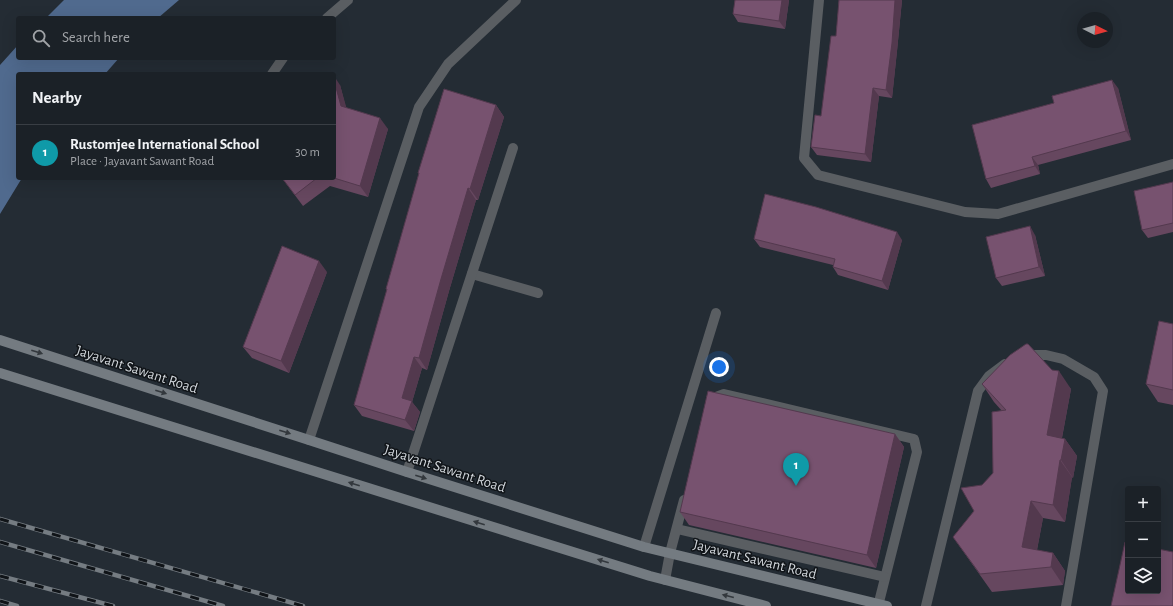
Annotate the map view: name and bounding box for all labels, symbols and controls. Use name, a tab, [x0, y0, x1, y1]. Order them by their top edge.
north arrow	[1077, 12, 1113, 48]
search box	[16, 16, 336, 60]
icon: search	[30, 27, 52, 49]
text: Search here	[62, 30, 130, 45]
text: Nearby	[32, 89, 82, 106]
text: Rustomjee International School	[70, 137, 259, 152]
text: 1	[43, 146, 47, 159]
text: 30 m	[295, 146, 320, 159]
text: Place · Jayavant Sawant Road	[70, 155, 214, 168]
street label: Jayavant Sawant Road	[74, 343, 200, 396]
one-way arrow	[31, 349, 43, 355]
your location	[709, 357, 729, 377]
one-way arrow	[155, 389, 167, 395]
one-way arrow	[279, 429, 291, 435]
street label: Jayavant Sawant Road	[382, 442, 508, 495]
pin: 1	[783, 453, 809, 486]
one-way arrow	[416, 474, 428, 480]
one-way arrow	[348, 481, 360, 487]
map controls	[1125, 486, 1161, 594]
button: +	[1125, 486, 1161, 522]
one-way arrow	[472, 520, 484, 526]
button: −	[1125, 522, 1161, 558]
street label: Jayavant Sawant Road	[692, 537, 818, 582]
one-way arrow	[596, 558, 608, 564]
button: layers	[1125, 558, 1161, 594]
one-way arrow	[722, 593, 734, 599]

